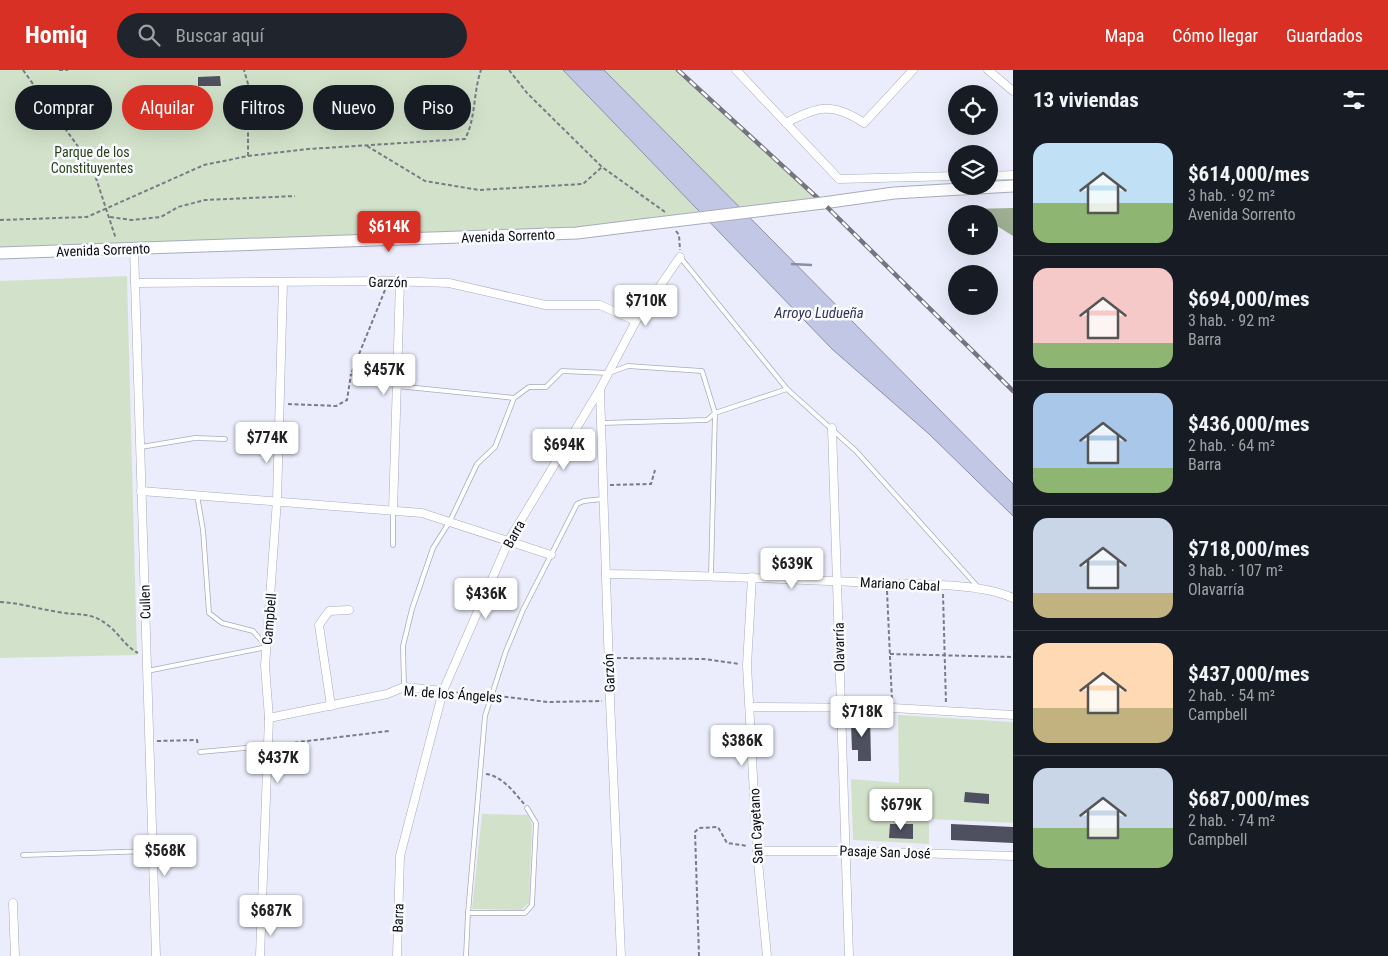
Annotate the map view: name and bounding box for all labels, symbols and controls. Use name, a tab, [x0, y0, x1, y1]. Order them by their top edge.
search box	[117, 13, 467, 58]
text: Homiq	[25, 21, 87, 49]
icon: search	[135, 21, 163, 49]
text: Buscar aquí	[175, 24, 264, 47]
text: Mapa	[1105, 25, 1144, 46]
text: Cómo llegar	[1172, 25, 1258, 46]
text: Guardados	[1286, 25, 1363, 46]
chip: Comprar	[15, 85, 112, 130]
chip: Alquilar	[122, 85, 213, 130]
chip: Filtros	[223, 85, 303, 130]
chip: Nuevo	[313, 85, 394, 130]
chip: Piso	[404, 85, 471, 130]
map controls	[948, 85, 998, 315]
button: locate	[948, 85, 998, 135]
icon: filters	[1340, 86, 1368, 114]
text: 13 viviendas	[1033, 88, 1139, 112]
park label: Parque de los Constituyentes	[51, 144, 133, 176]
button: layers	[948, 145, 998, 195]
text: $614,000/mes	[1188, 162, 1310, 186]
icon: home	[1073, 163, 1133, 223]
text: 3 hab. · 92 m²	[1188, 186, 1275, 205]
button: +	[948, 205, 998, 255]
text: Avenida Sorrento	[1188, 205, 1296, 224]
pin: $614K	[354, 210, 424, 253]
text: $614K	[368, 217, 410, 236]
street label: Avenida Sorrento	[461, 226, 555, 246]
street label: Avenida Sorrento	[56, 240, 150, 260]
button: −	[948, 265, 998, 315]
street label: Garzón	[368, 274, 408, 290]
pin: $710K	[611, 284, 681, 327]
text: $694,000/mes	[1188, 287, 1310, 311]
icon: home	[1073, 288, 1133, 348]
text: $710K	[625, 291, 667, 310]
water label: Arroyo Ludueña	[773, 304, 864, 322]
text: 3 hab. · 92 m²	[1188, 311, 1275, 330]
text: Barra	[1188, 330, 1222, 349]
pin: $457K	[349, 354, 419, 396]
text: $457K	[363, 360, 405, 379]
text: $436,000/mes	[1188, 412, 1310, 436]
icon: home	[1073, 413, 1133, 473]
pin: $774K	[232, 422, 302, 464]
text: $774K	[246, 428, 288, 447]
pin: $694K	[529, 428, 599, 471]
text: $694K	[543, 435, 585, 454]
text: 2 hab. · 64 m²	[1188, 436, 1275, 455]
text: Barra	[1188, 455, 1222, 474]
street label: Barra	[500, 517, 528, 551]
text: $718,000/mes	[1188, 537, 1310, 561]
icon: home	[1073, 538, 1133, 598]
pin: $639K	[757, 548, 827, 590]
text: $639K	[771, 554, 813, 573]
text: 3 hab. · 107 m²	[1188, 561, 1283, 580]
street label: Mariano Cabal	[860, 574, 940, 594]
pin: $436K	[451, 578, 521, 620]
text: Olavarría	[1188, 580, 1244, 599]
street label: Cullen	[136, 584, 154, 620]
text: $436K	[465, 584, 507, 603]
street label: Campbell	[259, 592, 279, 646]
street label: Olavarría	[831, 622, 847, 672]
street label: Garzón	[600, 653, 618, 693]
text: $437,000/mes	[1188, 662, 1310, 686]
icon: home	[1073, 663, 1133, 723]
street label: M. de los Ángeles	[403, 682, 503, 705]
text: 2 hab. · 54 m²	[1188, 686, 1275, 705]
pin: $718K	[827, 696, 897, 738]
text: $718K	[841, 702, 883, 721]
text: Campbell	[1188, 705, 1247, 724]
pin: $386K	[707, 724, 777, 767]
text: $386K	[721, 731, 763, 750]
pin: $437K	[243, 742, 313, 784]
text: $437K	[257, 748, 299, 767]
text: $687,000/mes	[1188, 787, 1310, 811]
street label: San Cayetano	[746, 788, 766, 864]
pin: $679K	[866, 788, 936, 831]
icon: home	[1073, 788, 1133, 848]
text: $679K	[880, 795, 922, 814]
text: 2 hab. · 74 m²	[1188, 811, 1275, 830]
text: Campbell	[1188, 830, 1247, 849]
pin: $568K	[130, 834, 200, 877]
text: $568K	[144, 841, 186, 860]
street label: Pasaje San José	[839, 842, 931, 862]
pin: $687K	[236, 894, 306, 937]
text: $687K	[250, 901, 292, 920]
street label: Barra	[389, 903, 407, 933]

